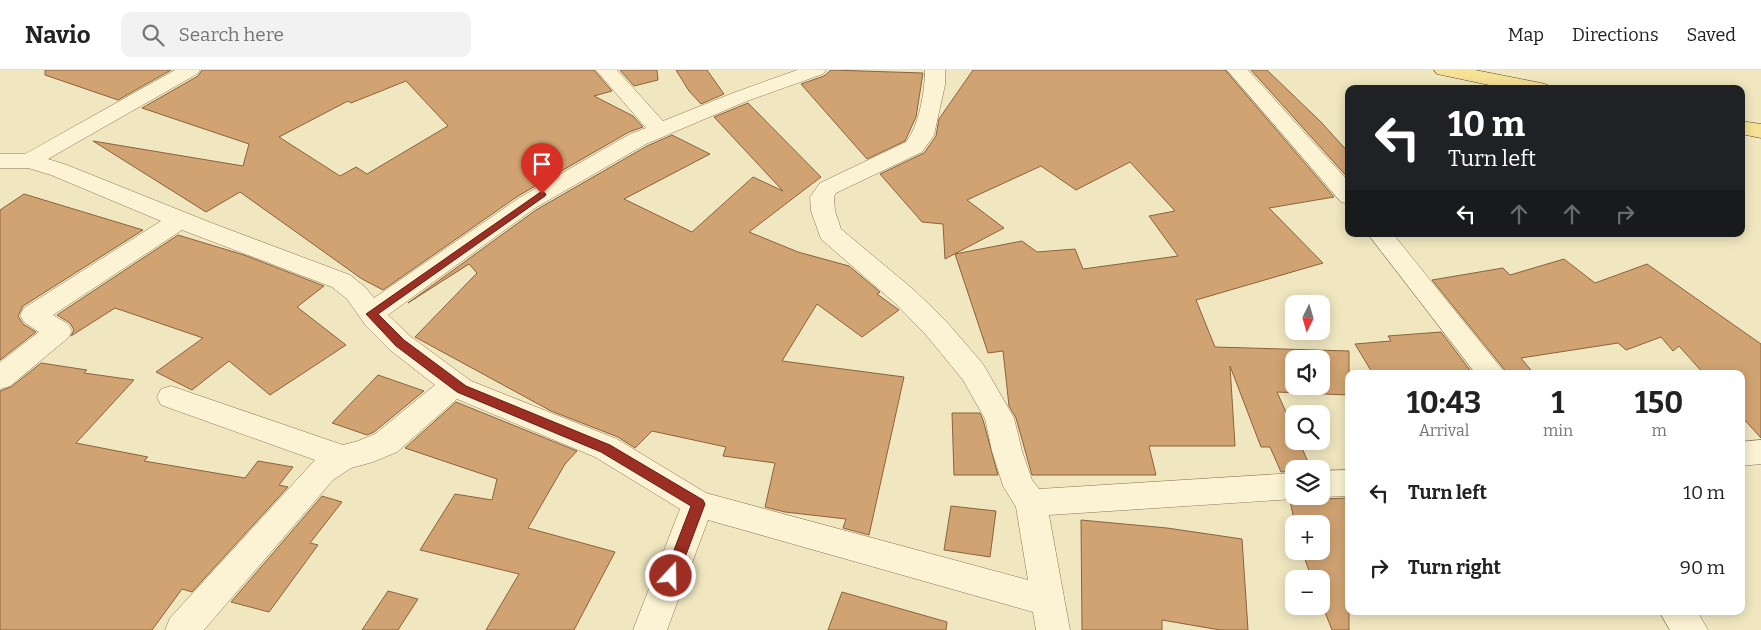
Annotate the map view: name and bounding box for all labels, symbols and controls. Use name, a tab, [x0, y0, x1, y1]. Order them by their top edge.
search box	[121, 12, 471, 57]
text: Navio	[25, 21, 91, 49]
icon: search	[139, 21, 167, 49]
text: Search here	[179, 23, 284, 46]
text: Map	[1508, 24, 1544, 46]
text: Directions	[1572, 24, 1659, 46]
text: Saved	[1687, 24, 1736, 46]
text: 10 m	[1448, 103, 1525, 145]
icon: left	[1365, 105, 1430, 170]
pin	[521, 143, 563, 194]
text: Turn left	[1448, 145, 1536, 172]
icon: arrive	[528, 150, 556, 178]
icon: left	[1452, 200, 1480, 228]
icon: ahead	[1505, 200, 1533, 228]
icon: ahead	[1558, 200, 1586, 228]
icon: right	[1611, 200, 1639, 228]
north arrow	[1285, 295, 1330, 340]
map controls	[1285, 295, 1330, 615]
button: sound	[1285, 350, 1330, 395]
text: 10:43	[1407, 385, 1481, 421]
text: 1	[1552, 385, 1565, 421]
text: 150	[1635, 385, 1683, 421]
button: search	[1285, 405, 1330, 450]
text: Arrival	[1419, 421, 1469, 440]
text: min	[1543, 421, 1573, 440]
text: m	[1651, 421, 1667, 440]
button: layers	[1285, 460, 1330, 505]
icon: left	[1365, 479, 1393, 507]
text: Turn left	[1408, 481, 1487, 504]
text: 10 m	[1683, 481, 1725, 504]
button: +	[1285, 515, 1330, 560]
position arrow	[644, 549, 696, 601]
icon: right	[1365, 554, 1393, 582]
text: Turn right	[1408, 556, 1501, 579]
text: 90 m	[1680, 556, 1725, 579]
button: −	[1285, 570, 1330, 615]

